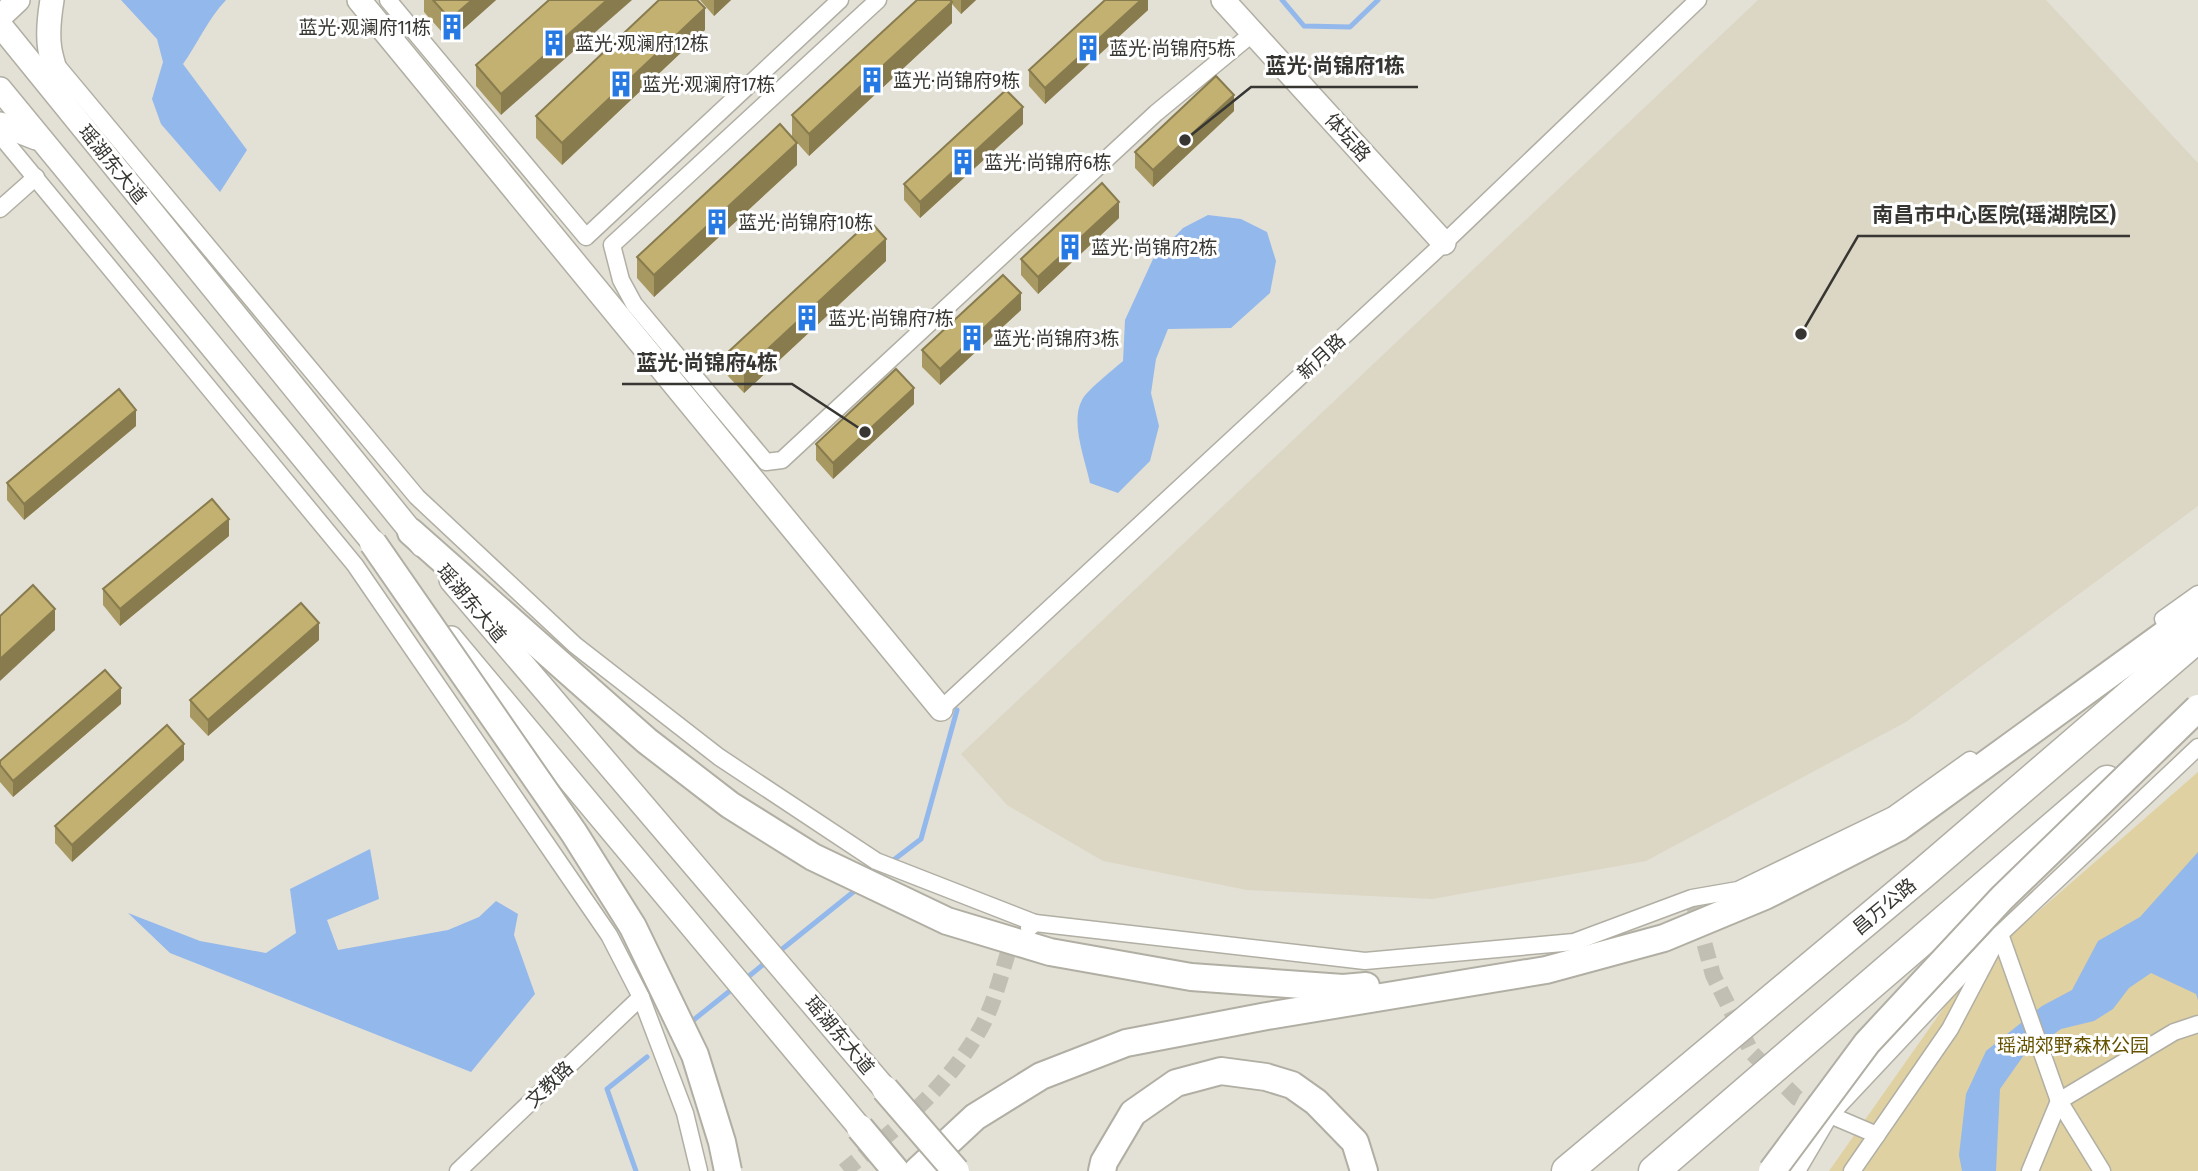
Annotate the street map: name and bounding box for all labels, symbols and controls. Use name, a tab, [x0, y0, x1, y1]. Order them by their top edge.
building icon: 蓝光·观澜府11栋	[437, 12, 467, 42]
place label: 蓝光·观澜府11栋	[298, 16, 431, 39]
building icon: 蓝光·观澜府12栋	[539, 28, 569, 58]
place label: 蓝光·观澜府12栋	[575, 32, 709, 55]
building icon: 蓝光·尚锦府5栋	[1073, 33, 1103, 63]
place label: 蓝光·尚锦府5栋	[1109, 37, 1236, 60]
callout: 蓝光·尚锦府1栋	[1251, 45, 1418, 87]
text: 蓝光·尚锦府1栋	[1265, 53, 1405, 79]
building icon: 蓝光·尚锦府9栋	[857, 65, 887, 95]
building icon: 蓝光·观澜府17栋	[606, 69, 636, 99]
place label: 蓝光·尚锦府9栋	[893, 69, 1020, 92]
place label: 蓝光·观澜府17栋	[642, 73, 775, 96]
street label: 体坛路	[1320, 108, 1375, 166]
street label: 瑶湖东大道	[74, 120, 151, 208]
building icon: 蓝光·尚锦府6栋	[948, 147, 978, 177]
place label: 蓝光·尚锦府6栋	[984, 151, 1111, 174]
callout: 南昌市中心医院(瑶湖院区)	[1858, 194, 2130, 236]
text: 南昌市中心医院(瑶湖院区)	[1872, 202, 2116, 228]
building icon: 蓝光·尚锦府10栋	[702, 207, 732, 237]
place label: 蓝光·尚锦府10栋	[738, 211, 873, 234]
building icon: 蓝光·尚锦府2栋	[1055, 232, 1085, 262]
place label: 蓝光·尚锦府2栋	[1091, 236, 1217, 259]
building icon: 蓝光·尚锦府7栋	[792, 303, 822, 333]
place label: 蓝光·尚锦府7栋	[828, 307, 954, 330]
building icon: 蓝光·尚锦府3栋	[957, 323, 987, 353]
place label: 蓝光·尚锦府3栋	[993, 327, 1120, 350]
street label: 新月路	[1293, 329, 1350, 384]
callout: 蓝光·尚锦府4栋	[622, 342, 792, 384]
text: 蓝光·尚锦府4栋	[636, 350, 778, 376]
street label: 瑶湖东大道	[432, 560, 511, 647]
street label: 昌万公路	[1848, 873, 1921, 940]
street label: 瑶湖东大道	[800, 992, 879, 1079]
park label: 瑶湖郊野森林公园	[1997, 1034, 2149, 1057]
street label: 文教路	[521, 1056, 578, 1112]

